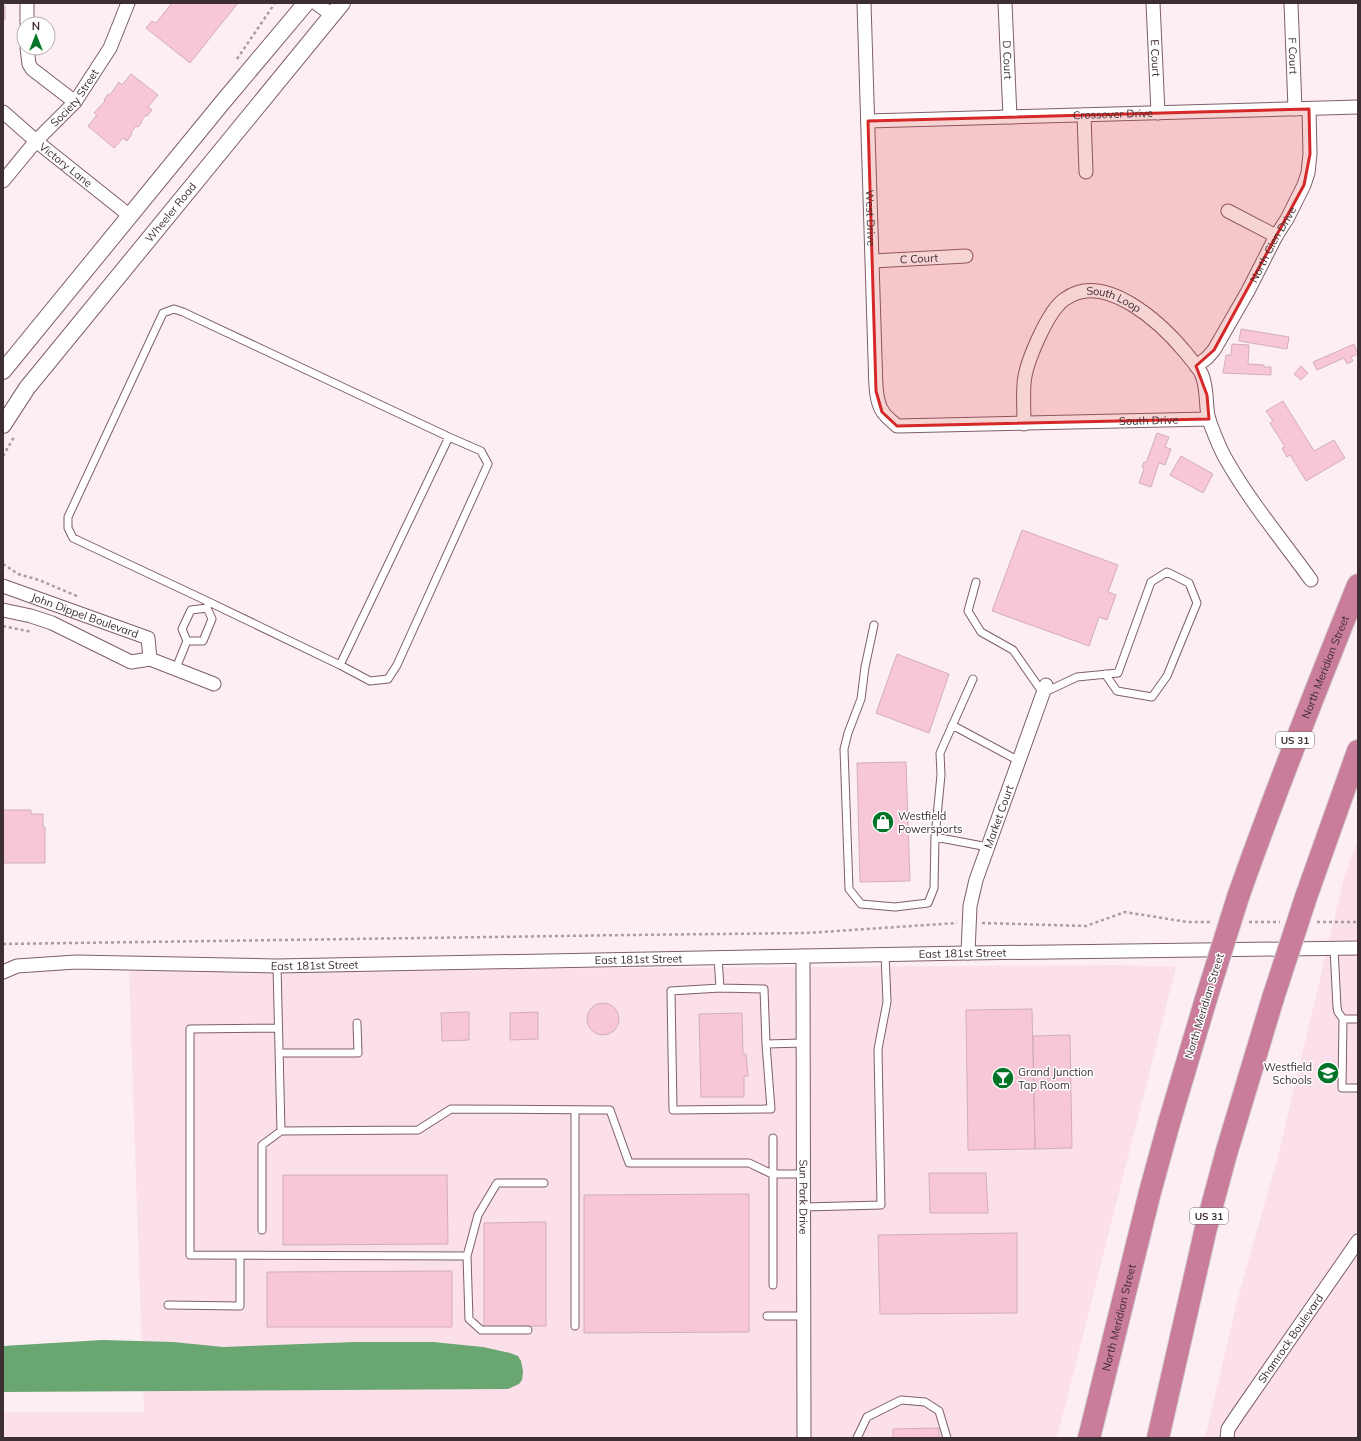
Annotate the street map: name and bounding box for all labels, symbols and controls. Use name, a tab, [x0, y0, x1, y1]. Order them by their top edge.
north arrow	[16, 16, 56, 56]
text: N	[32, 19, 40, 33]
street label: F Court	[1285, 37, 1301, 75]
street label: E Court	[1148, 39, 1163, 77]
street label: D Court	[1000, 40, 1015, 80]
street label: Society Street	[47, 66, 102, 130]
street label: Crossover Drive	[1073, 106, 1153, 122]
street label: Victory Lane	[36, 139, 95, 190]
street label: Wheeler Road	[142, 180, 199, 245]
street label: West Drive	[863, 190, 879, 246]
street label: North Glen Drive	[1246, 204, 1299, 285]
street label: C Court	[899, 251, 939, 267]
street label: South Loop	[1086, 284, 1144, 316]
street label: South Drive	[1119, 413, 1178, 428]
street label: John Dippel Boulevard	[29, 590, 140, 641]
street label: North Meridian Street	[1298, 613, 1352, 721]
road number: US 31	[1276, 732, 1314, 748]
street label: Market Court	[981, 783, 1017, 850]
shop icon: Westfield Powersports	[870, 809, 896, 835]
place label: Westfield Powersports	[898, 809, 962, 836]
street label: East 181st Street	[919, 946, 1006, 961]
street label: East 181st Street	[595, 951, 683, 967]
street label: North Meridian Street	[1181, 951, 1227, 1060]
street label: East 181st Street	[271, 957, 359, 973]
place label: Westfield Schools	[1264, 1060, 1312, 1087]
school or university icon: Westfield Schools	[1315, 1060, 1341, 1086]
bar icon: Grand Junction Tap Room	[990, 1065, 1016, 1091]
place label: Grand Junction Tap Room	[1018, 1065, 1094, 1092]
street label: Sun Park Drive	[796, 1159, 811, 1235]
road number: US 31	[1190, 1208, 1228, 1224]
street label: North Meridian Street	[1099, 1263, 1139, 1373]
street label: Shamrock Boulevard	[1255, 1291, 1326, 1386]

